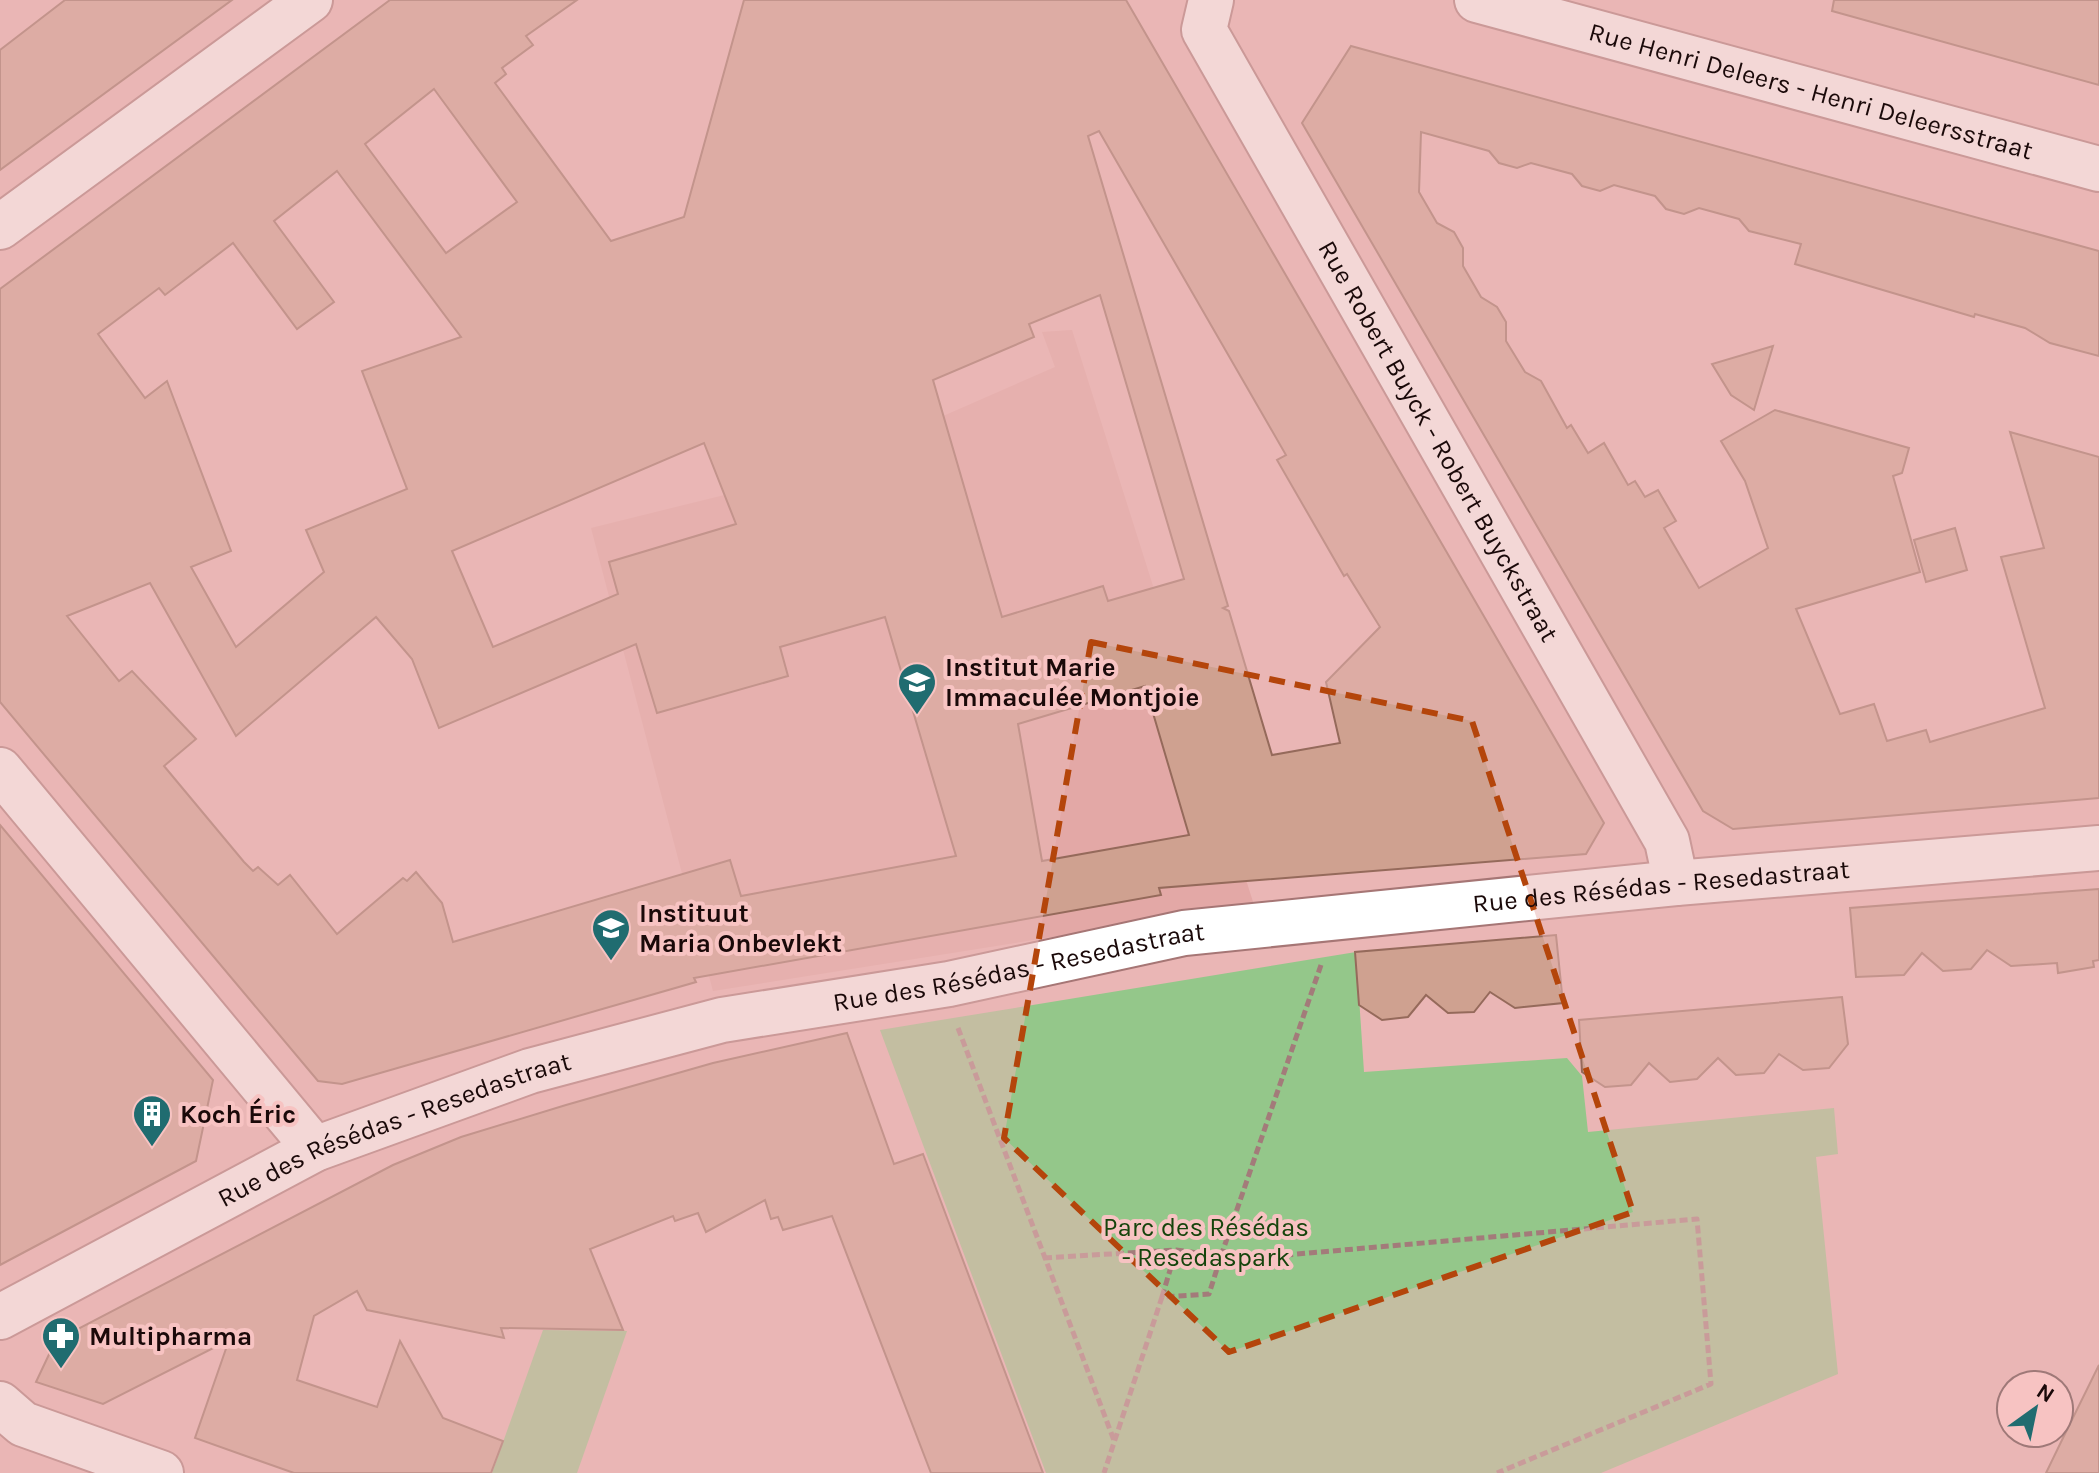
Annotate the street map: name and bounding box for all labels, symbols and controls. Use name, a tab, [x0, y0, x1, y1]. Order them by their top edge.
street label: Rue Henri Deleers - Henri Deleersstraat	[1585, 16, 2037, 166]
street label: Rue Robert Buyck - Robert Buyckstraat	[1312, 235, 1565, 647]
place label: Institut Marie Immaculée Montjoie	[945, 652, 1199, 713]
school or university icon: Institut Marie Immaculée Montjoie	[896, 661, 938, 716]
street label: Rue des Résédas - Resedastraat	[1471, 853, 1851, 919]
place label: Instituut Maria Onbevlekt	[639, 898, 842, 959]
school or university icon: Instituut Maria Onbevlekt	[590, 907, 632, 962]
street label: Rue des Résédas - Resedastraat	[831, 915, 1206, 1018]
street label: Rue des Résédas - Resedastraat	[212, 1045, 574, 1214]
building icon: Koch Éric	[131, 1093, 173, 1148]
place label: Koch Éric	[180, 1098, 296, 1130]
park label: Parc des Résédas - Resedaspark	[1103, 1212, 1309, 1273]
pharmacy icon: Multipharma	[40, 1315, 82, 1370]
place label: Multipharma	[89, 1321, 252, 1352]
north arrow	[1995, 1369, 2075, 1449]
text: N	[2032, 1378, 2059, 1408]

